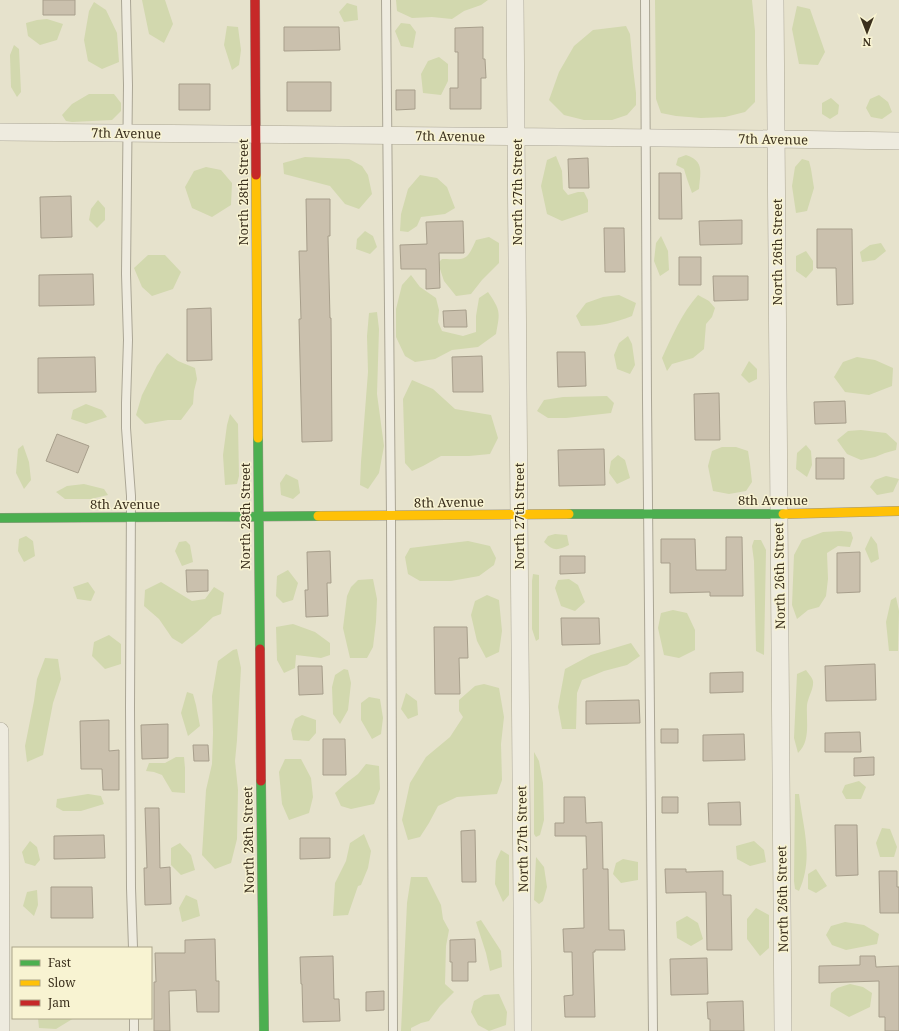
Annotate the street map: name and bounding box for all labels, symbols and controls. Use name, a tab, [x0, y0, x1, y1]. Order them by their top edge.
north arrow	[847, 12, 887, 52]
text: N	[862, 35, 871, 50]
street label: 7th Avenue	[91, 123, 161, 143]
street label: 7th Avenue	[415, 126, 485, 146]
street label: 7th Avenue	[738, 129, 808, 149]
street label: North 28th Street	[234, 138, 252, 245]
street label: North 27th Street	[508, 138, 526, 245]
street label: North 26th Street	[768, 198, 786, 305]
street label: North 28th Street	[236, 462, 254, 569]
street label: North 27th Street	[510, 462, 528, 569]
street label: 8th Avenue	[738, 491, 808, 509]
street label: 8th Avenue	[414, 492, 484, 512]
street label: 8th Avenue	[90, 495, 160, 513]
street label: North 26th Street	[769, 522, 789, 630]
street label: North 27th Street	[512, 785, 532, 893]
street label: North 28th Street	[238, 786, 258, 894]
street label: North 26th Street	[772, 845, 792, 953]
legend	[12, 947, 152, 1019]
text: Fast	[48, 954, 71, 971]
text: Slow	[48, 974, 76, 991]
text: Jam	[47, 994, 70, 1011]

